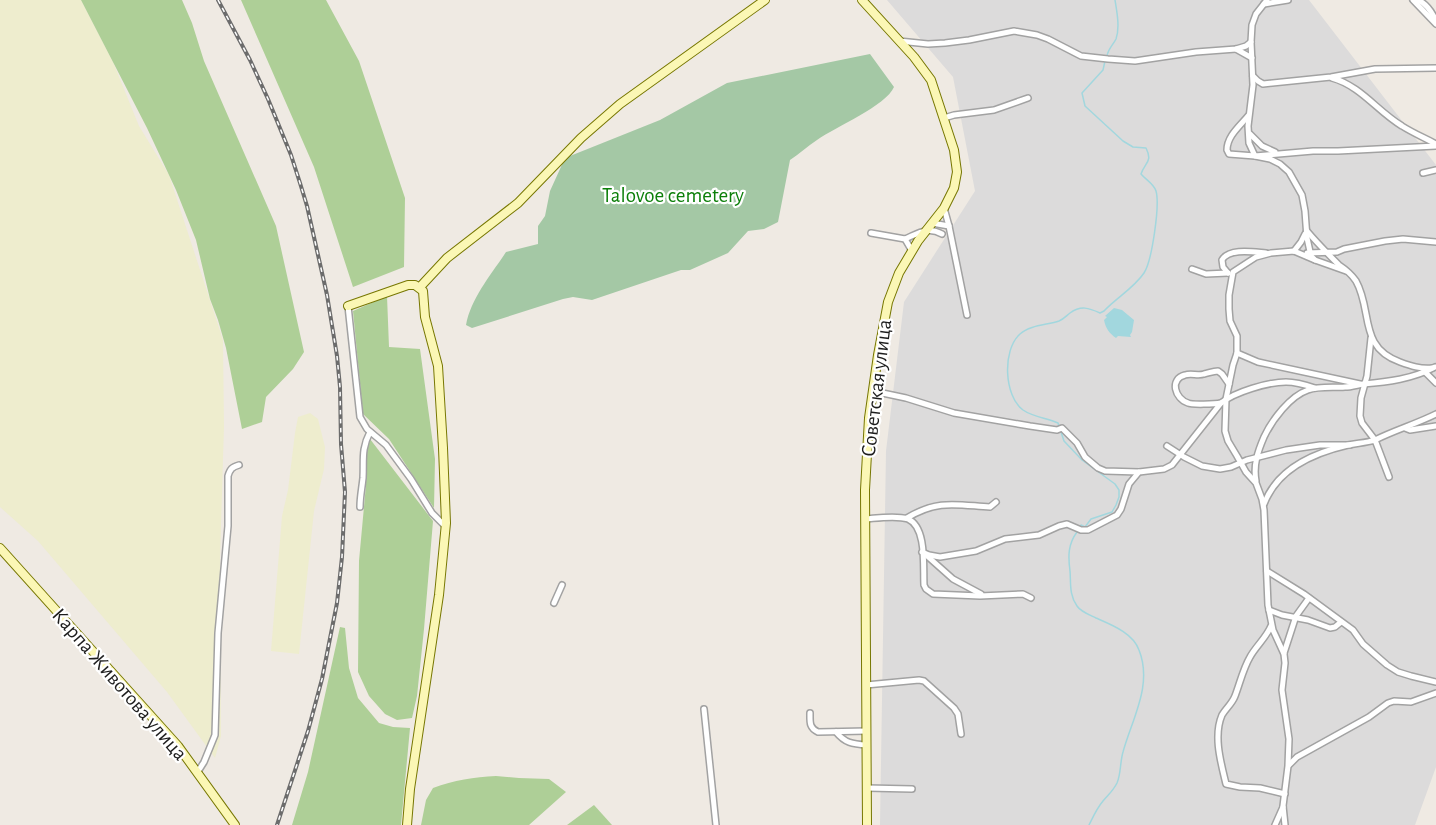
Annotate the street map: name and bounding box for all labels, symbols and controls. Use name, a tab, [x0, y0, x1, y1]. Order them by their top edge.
park label: Talovoe cemetery	[602, 185, 744, 206]
street label: Советская улица	[858, 318, 895, 458]
street label: Карпа Животова улица	[48, 604, 191, 765]

